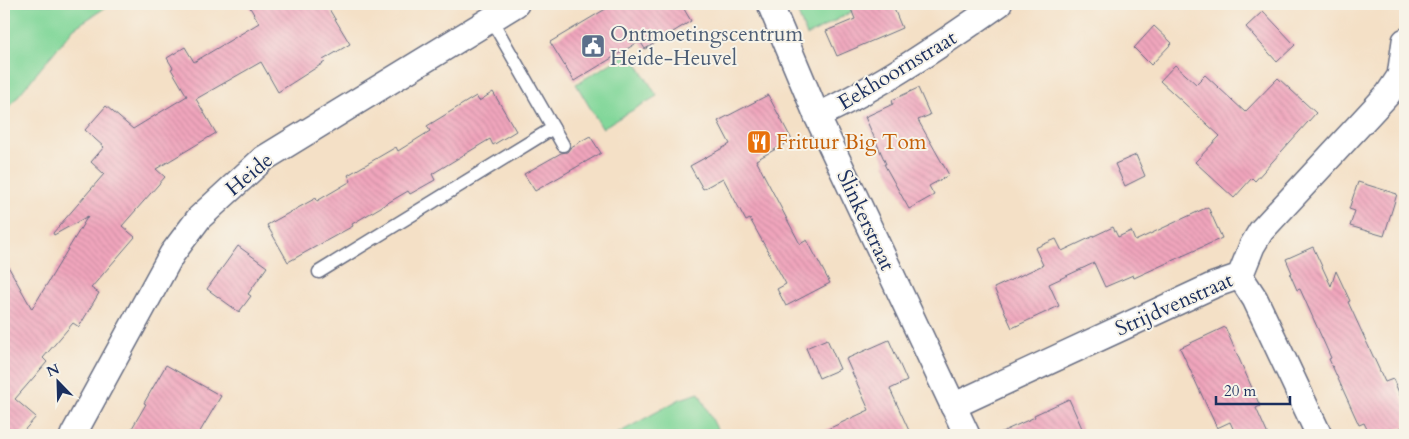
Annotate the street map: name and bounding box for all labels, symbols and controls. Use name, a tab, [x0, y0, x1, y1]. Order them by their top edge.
place label: Ontmoetingscentrum Heide-Heuvel	[610, 20, 804, 73]
street label: Eekhoornstraat	[832, 23, 962, 117]
public building icon: Ontmoetingscentrum Heide-Heuvel	[580, 33, 606, 59]
place label: Frituur Big Tom	[776, 128, 927, 157]
restaurant icon: Frituur Big Tom	[746, 129, 772, 155]
street label: Heide	[219, 146, 279, 203]
street label: Slinkerstraat	[830, 165, 902, 276]
street label: Strijdvenstraat	[1111, 265, 1238, 343]
north arrow	[32, 356, 82, 406]
text: N	[44, 359, 62, 382]
scale bar	[1216, 374, 1290, 406]
text: 20 m	[1224, 381, 1256, 401]

